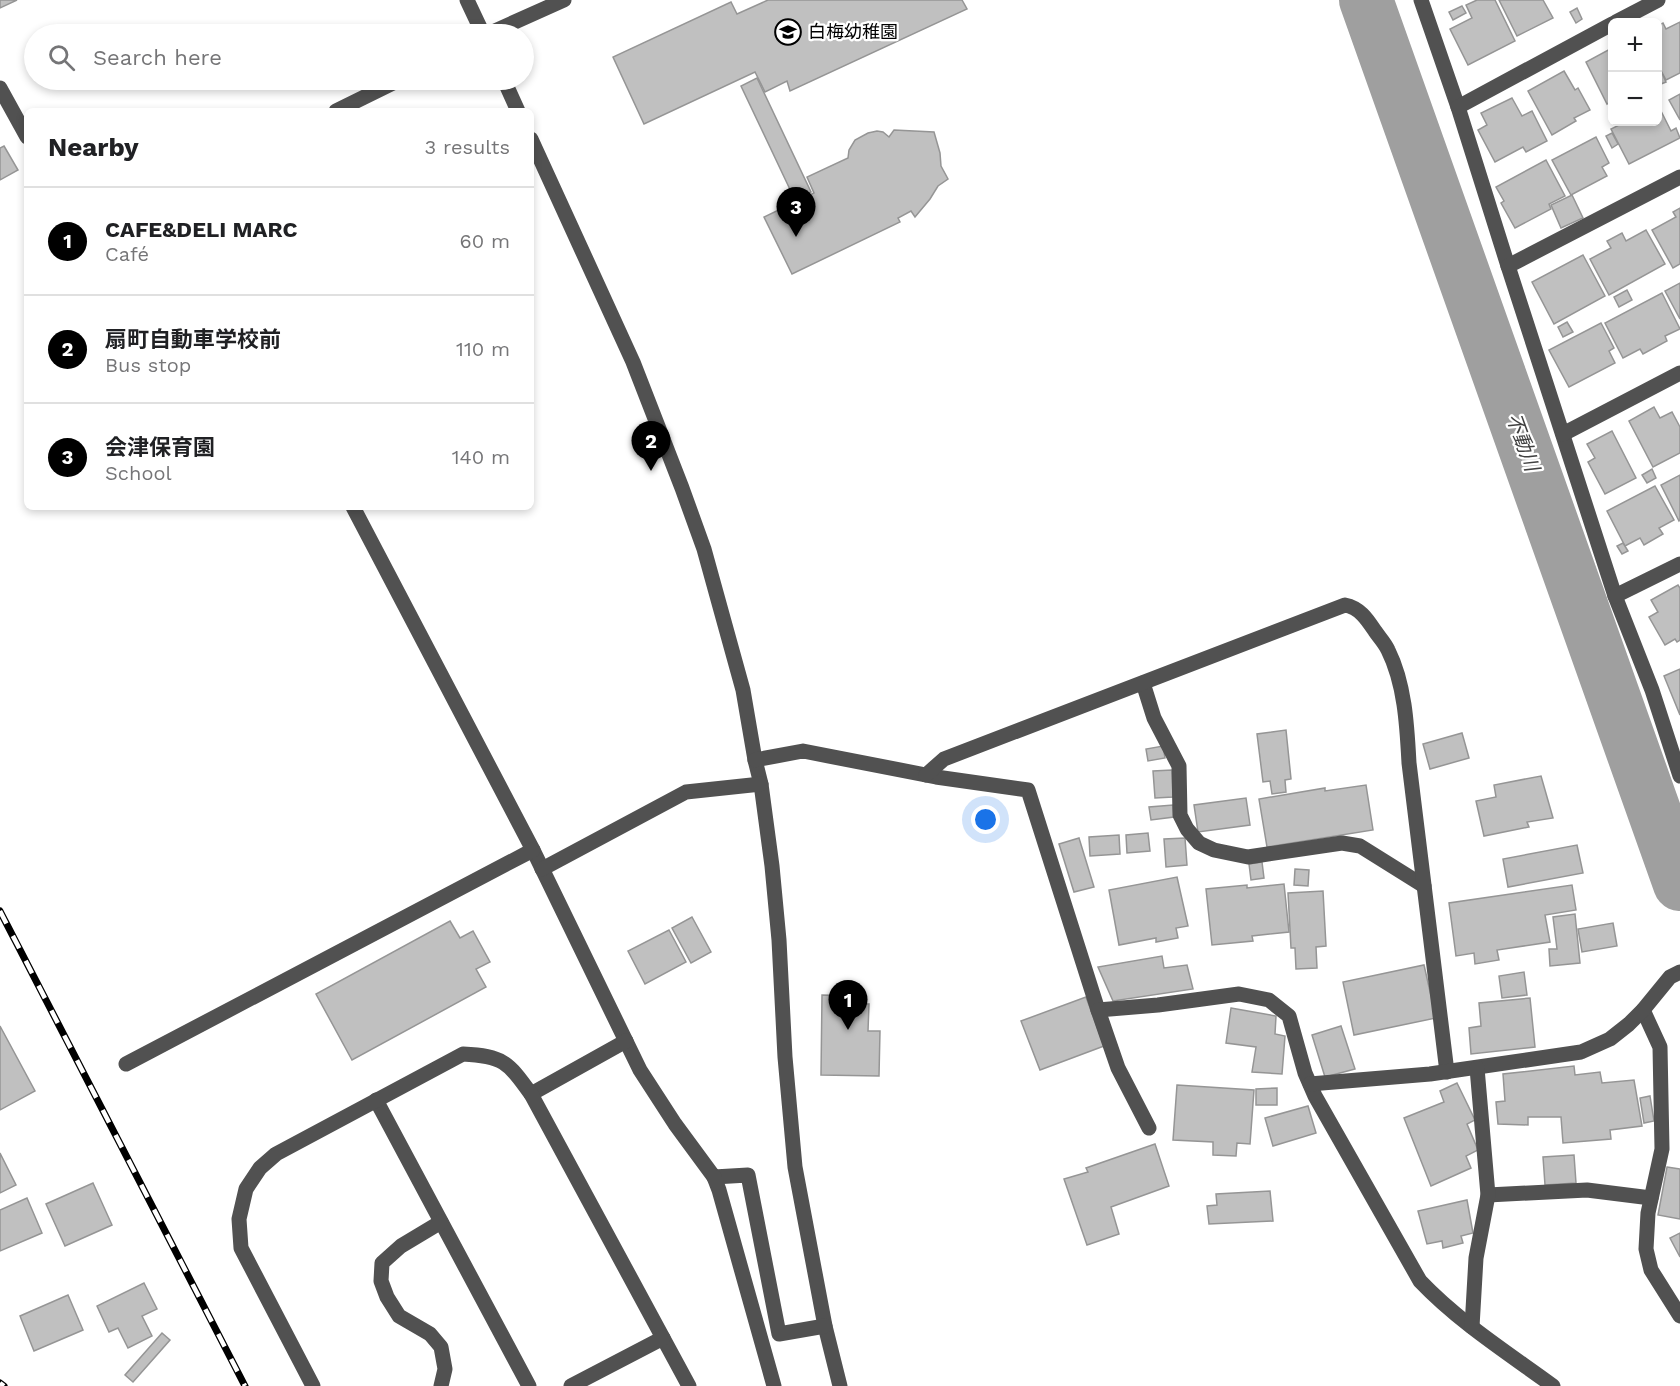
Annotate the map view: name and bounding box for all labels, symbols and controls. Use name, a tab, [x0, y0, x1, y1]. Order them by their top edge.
school or university icon: 白梅幼稚園	[773, 17, 803, 47]
map controls	[1608, 18, 1662, 126]
button: +	[1608, 18, 1662, 72]
place label: 白梅幼稚園	[808, 21, 898, 42]
search box	[24, 24, 534, 90]
icon: search	[45, 41, 78, 74]
text: Search here	[93, 45, 222, 70]
button: −	[1608, 72, 1662, 126]
text: Nearby	[48, 132, 139, 162]
text: 3 results	[425, 135, 510, 159]
pin: 3	[776, 188, 816, 237]
text: CAFE&DELI MARC	[105, 217, 297, 242]
text: 1	[63, 229, 72, 253]
text: 60 m	[460, 229, 510, 253]
text: Café	[105, 242, 149, 266]
text: 扇町自動車学校前	[105, 327, 281, 352]
text: 2	[62, 337, 73, 361]
text: 110 m	[456, 337, 510, 361]
text: Bus stop	[105, 353, 191, 377]
water label: 不動川	[1501, 410, 1545, 476]
pin: 2	[632, 422, 670, 471]
text: 会津保育園	[105, 435, 215, 460]
text: 3	[62, 445, 73, 469]
text: 140 m	[452, 445, 510, 469]
text: School	[105, 461, 172, 485]
your location	[971, 805, 1000, 834]
pin: 1	[828, 980, 868, 1030]

